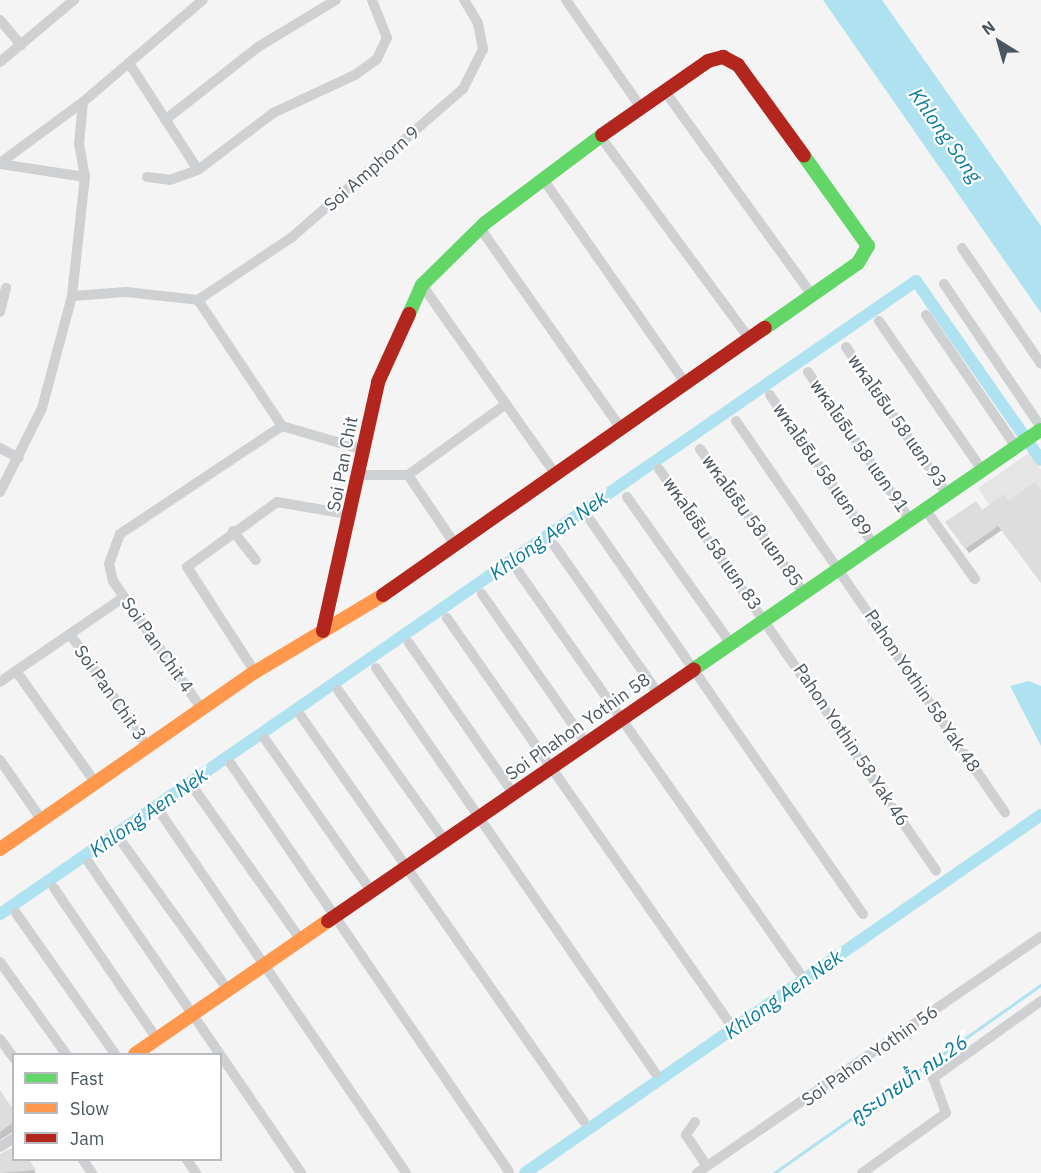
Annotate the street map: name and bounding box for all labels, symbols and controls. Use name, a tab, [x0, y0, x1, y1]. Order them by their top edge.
north arrow	[969, 12, 1029, 72]
text: N	[978, 16, 999, 39]
water label: Khlong Song	[905, 83, 987, 187]
street label: Soi Amphorn 9	[320, 122, 424, 216]
street label: พหลโยธิน 58 แยก 93	[843, 351, 951, 491]
street label: พหลโยธิน 58 แยก 91	[805, 376, 913, 516]
street label: พหลโยธิน 58 แยก 89	[768, 400, 876, 540]
street label: Soi Pan Chit	[323, 415, 363, 513]
street label: พหลโยธิน 58 แยก 85	[697, 451, 807, 591]
street label: พหลโยธิน 58 แยก 83	[658, 474, 766, 614]
water label: Khlong Aen Nek	[484, 485, 612, 585]
street label: Soi Pan Chit 4	[116, 593, 198, 697]
street label: Pahon Yothin 58 Yak 48	[860, 606, 984, 776]
street label: Soi Pan Chit 3	[69, 641, 151, 745]
street label: Pahon Yothin 58 Yak 46	[789, 660, 913, 830]
street label: Soi Phahon Yothin 58	[501, 669, 655, 785]
water label: Khlong Aen Nek	[84, 762, 212, 862]
water label: Khlong Aen Nek	[719, 944, 847, 1044]
street label: Soi Pahon Yothin 56	[798, 1001, 942, 1111]
water label: คูระบายน้ำ กม.26	[844, 1029, 972, 1129]
legend	[12, 1053, 222, 1161]
text: Fast	[70, 1067, 104, 1090]
text: Slow	[70, 1097, 109, 1120]
text: Jam	[70, 1127, 105, 1150]

